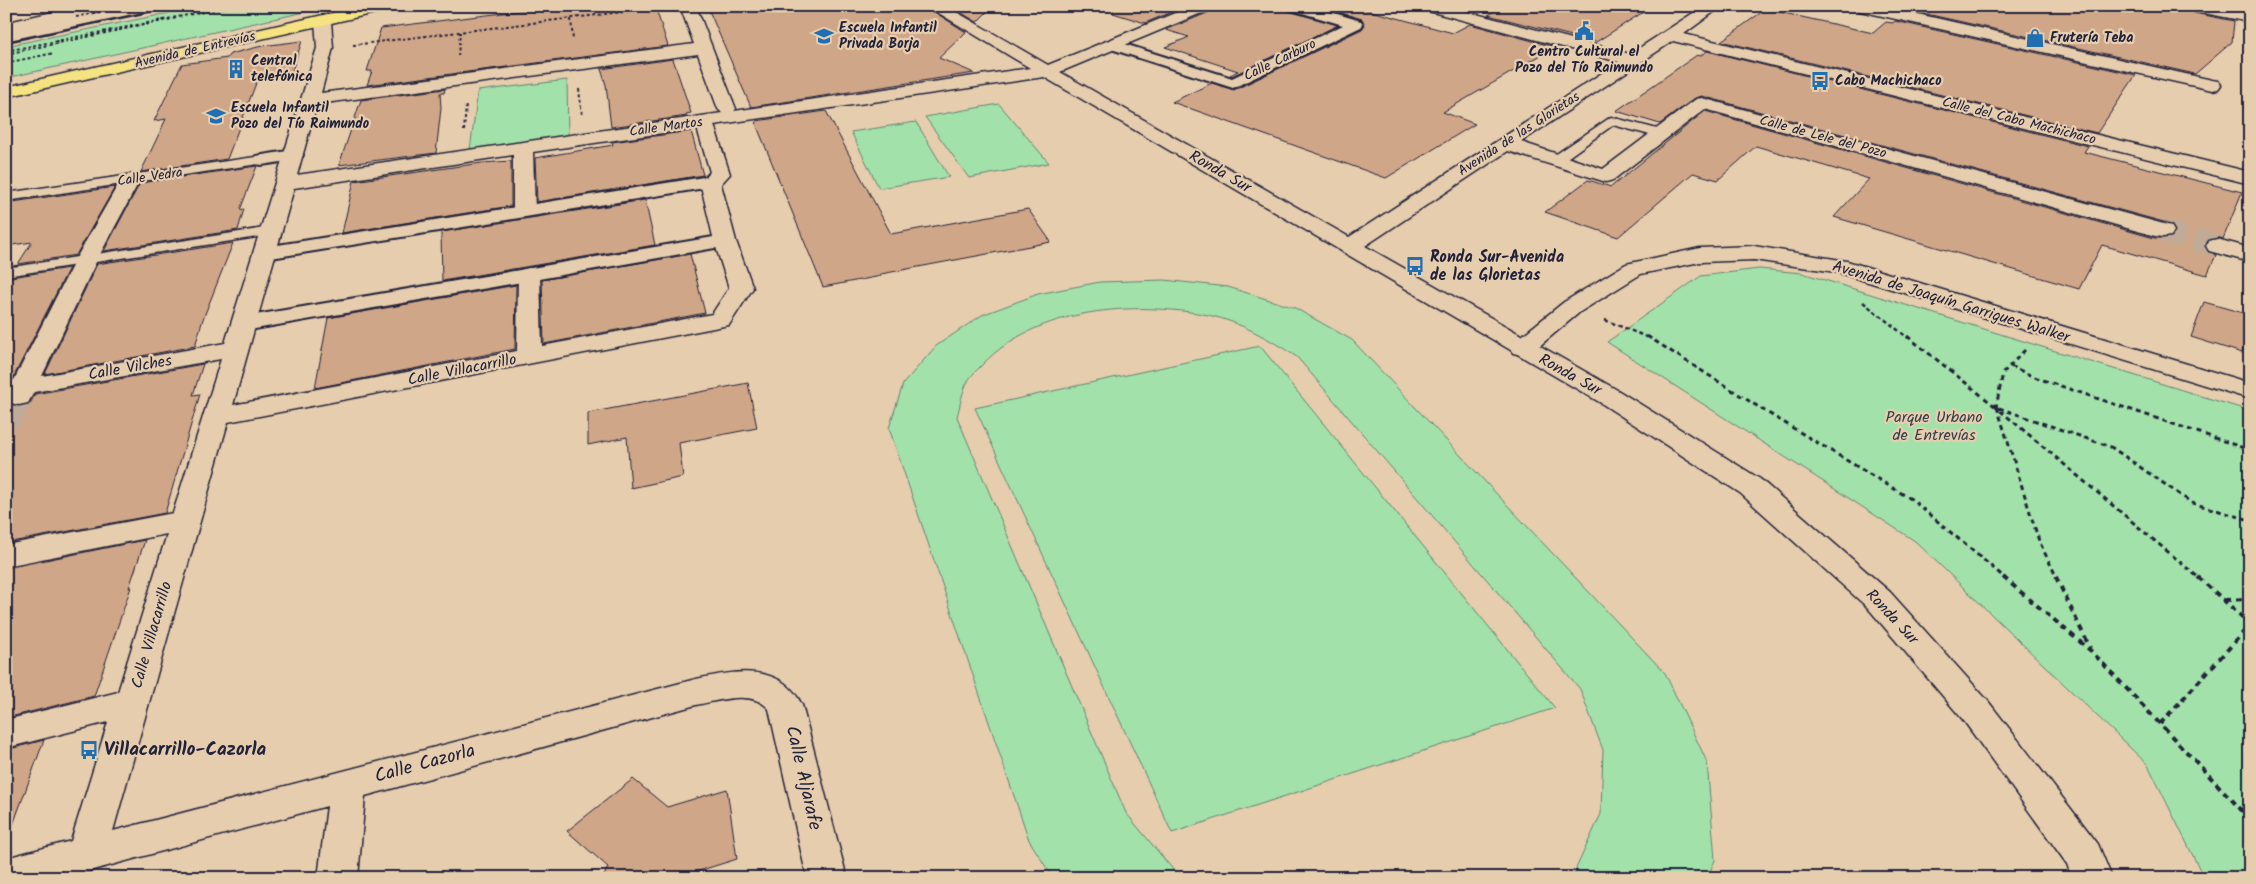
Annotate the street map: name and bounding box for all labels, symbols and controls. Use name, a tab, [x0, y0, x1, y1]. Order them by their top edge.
place label: Escuela Infantil Privada Borja	[839, 17, 937, 55]
public building icon: Centro Cultural el Pozo del Tío Raimundo	[1573, 20, 1595, 42]
street label: Avenida de Entrevías	[132, 25, 258, 75]
school or university icon: Escuela Infantil Privada Borja	[813, 25, 835, 47]
shop icon: Frutería Teba	[2024, 27, 2046, 49]
place label: Frutería Teba	[2050, 27, 2133, 49]
street label: Calle Carburo	[1240, 33, 1320, 87]
place label: Centro Cultural el Pozo del Tío Raimundo	[1515, 41, 1654, 79]
place label: Central telefónica	[251, 50, 313, 88]
building icon: Central telefónica	[225, 58, 247, 80]
bus stop icon: Cabo Machichaco	[1809, 70, 1831, 92]
place label: Cabo Machichaco	[1835, 70, 1942, 92]
street label: Avenida de las Glorietas	[1454, 86, 1584, 182]
street label: Calle del Cabo Machichaco	[1940, 91, 2098, 151]
place label: Escuela Infantil Pozo del Tío Raimundo	[231, 97, 370, 135]
school or university icon: Escuela Infantil Pozo del Tío Raimundo	[205, 105, 227, 127]
street label: Calle de Lele del Pozo	[1757, 109, 1889, 165]
street label: Calle Martos	[628, 111, 704, 143]
street label: Ronda Sur	[1184, 144, 1257, 201]
street label: Calle Vedra	[116, 162, 184, 192]
place label: Ronda Sur-Avenida de las Glorietas	[1430, 245, 1564, 288]
street label: Avenida de Joaquín Garrigues Walker	[1829, 254, 2074, 351]
bus stop icon: Ronda Sur-Avenida de las Glorietas	[1404, 255, 1426, 277]
street label: Calle Villacarrillo	[405, 347, 519, 393]
street label: Ronda Sur	[1534, 347, 1608, 403]
street label: Calle Vilches	[86, 348, 174, 388]
park label: Parque Urbano de Entrevías	[1886, 405, 1982, 448]
street label: Calle Villacarrillo	[125, 579, 179, 691]
street label: Ronda Sur	[1859, 583, 1926, 652]
street label: Calle Aljarafe	[776, 723, 830, 834]
place label: Villacarrillo-Cazorla	[104, 735, 267, 765]
street label: Calle Cazorla	[371, 736, 479, 792]
bus stop icon: Villacarrillo-Cazorla	[78, 739, 100, 761]

